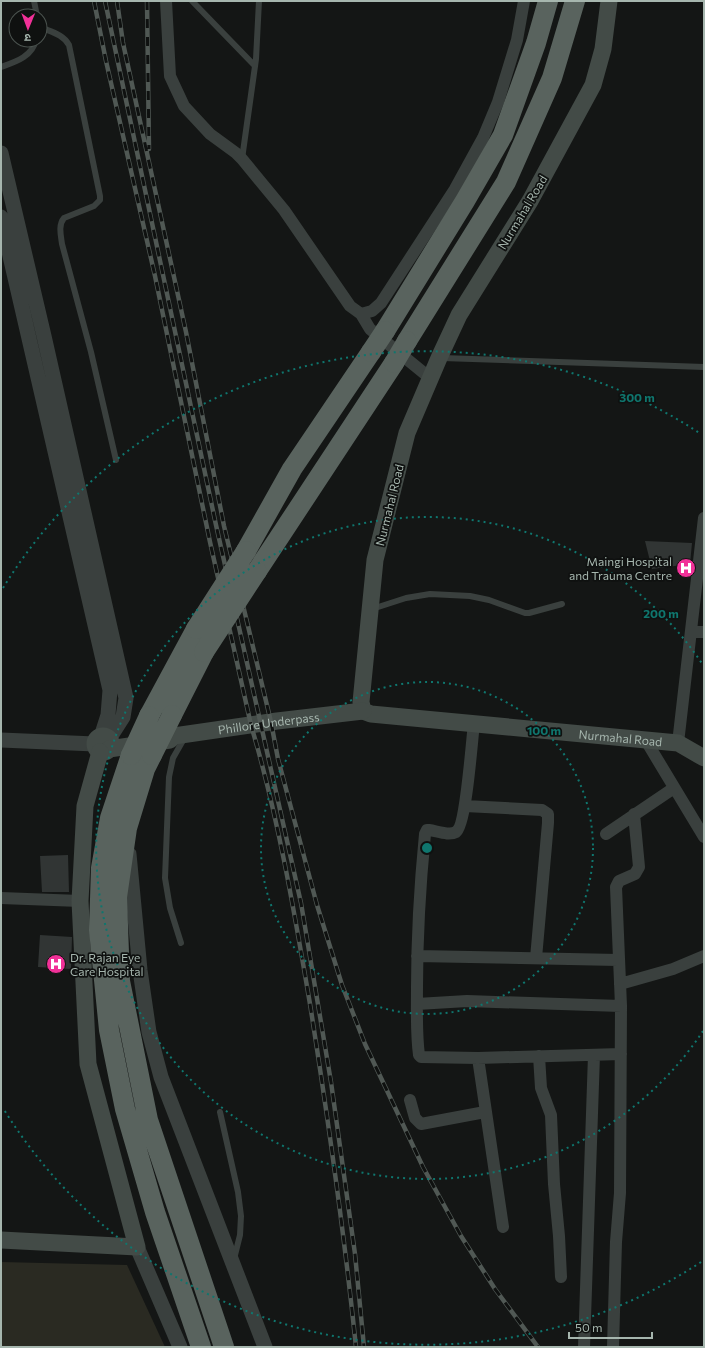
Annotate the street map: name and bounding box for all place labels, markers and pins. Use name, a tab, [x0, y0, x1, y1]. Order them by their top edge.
place label: Maingi Hospital and Trauma Centre	[569, 554, 672, 582]
hospital icon: Maingi Hospital and Trauma Centre	[675, 557, 697, 579]
centre of rings	[420, 841, 434, 855]
place label: Dr. Rajan Eye Care Hospital	[70, 950, 144, 978]
hospital icon: Dr. Rajan Eye Care Hospital	[45, 953, 67, 975]

